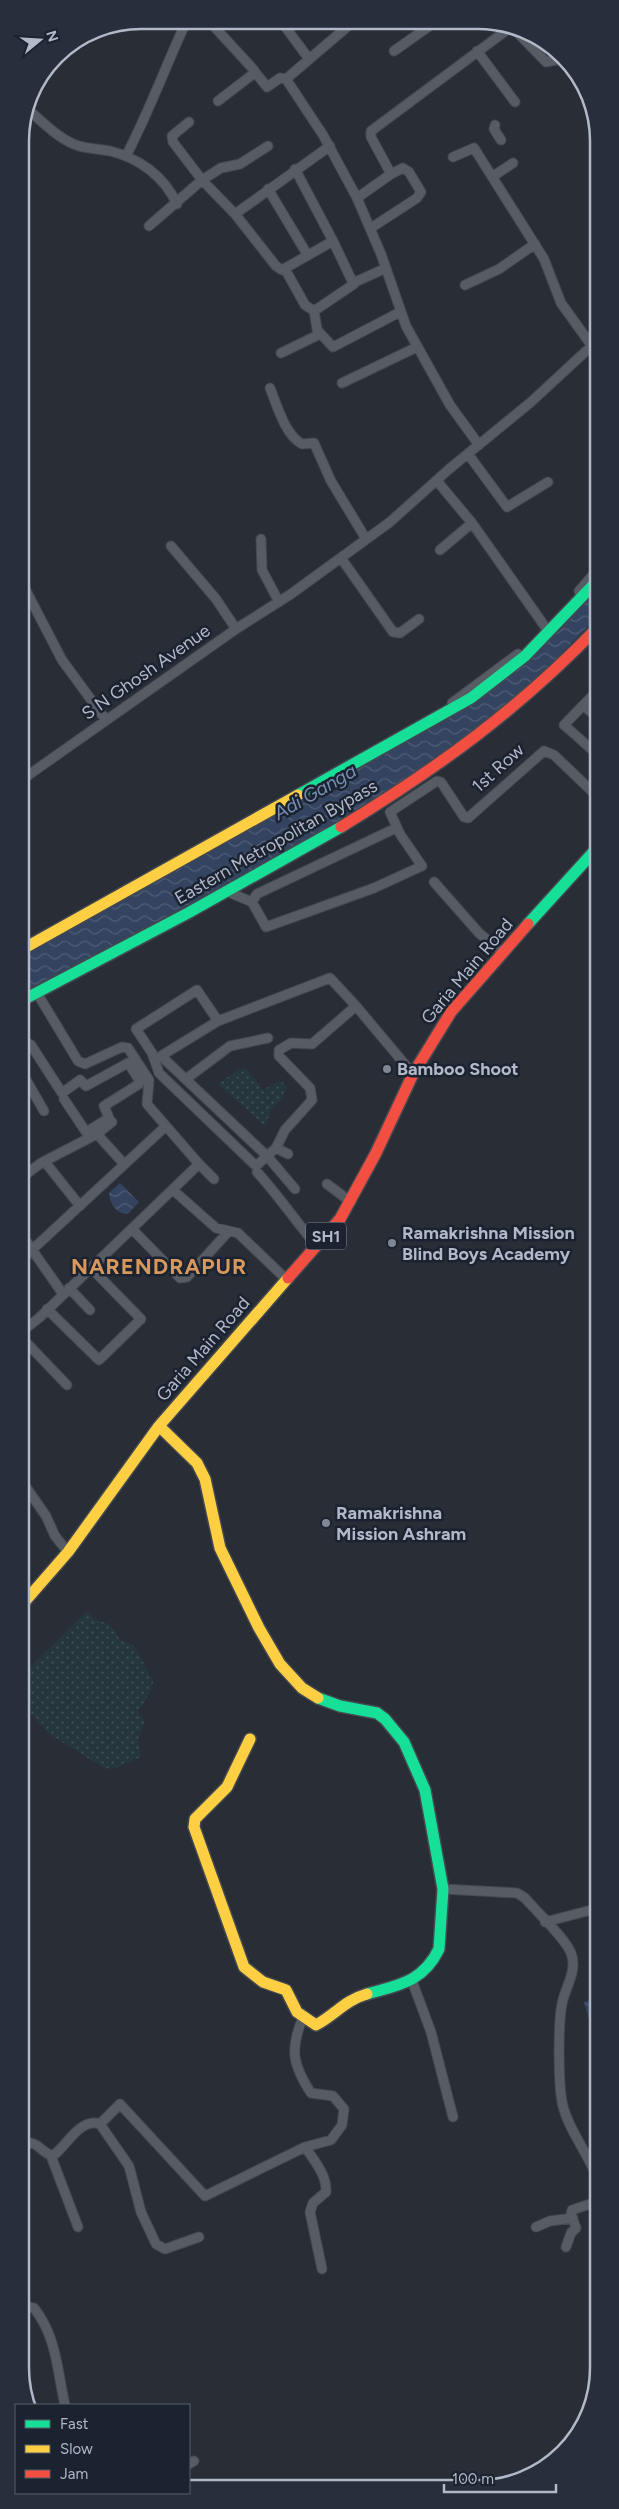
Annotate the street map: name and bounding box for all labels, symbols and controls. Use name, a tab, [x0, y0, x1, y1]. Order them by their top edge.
north arrow	[15, 15, 65, 65]
text: N	[42, 28, 62, 44]
street label: S N Ghosh Avenue	[78, 619, 215, 725]
street label: 1st Row	[467, 739, 529, 797]
water label: Adi Ganga	[269, 759, 360, 825]
street label: Eastern Metropolitan Bypass	[171, 775, 381, 909]
street label: Garia Main Road	[416, 914, 518, 1028]
place label: Bamboo Shoot	[397, 1058, 519, 1080]
marker: Bamboo Shoot	[381, 1063, 393, 1075]
road number: SH1	[306, 1222, 346, 1250]
place label: Ramakrishna Mission Blind Boys Academy	[402, 1222, 575, 1265]
marker: Ramakrishna Mission Blind Boys Academy	[386, 1237, 398, 1249]
district label: NARENDRAPUR	[71, 1253, 247, 1280]
street label: Garia Main Road	[152, 1292, 254, 1406]
place label: Ramakrishna Mission Ashram	[336, 1502, 466, 1545]
marker: Ramakrishna Mission Ashram	[320, 1517, 332, 1529]
legend	[15, 2404, 190, 2494]
text: Fast	[60, 2415, 89, 2433]
text: Slow	[60, 2440, 93, 2458]
scale bar	[444, 2462, 556, 2494]
text: Jam	[60, 2465, 88, 2483]
text: 100 m	[452, 2470, 494, 2488]

